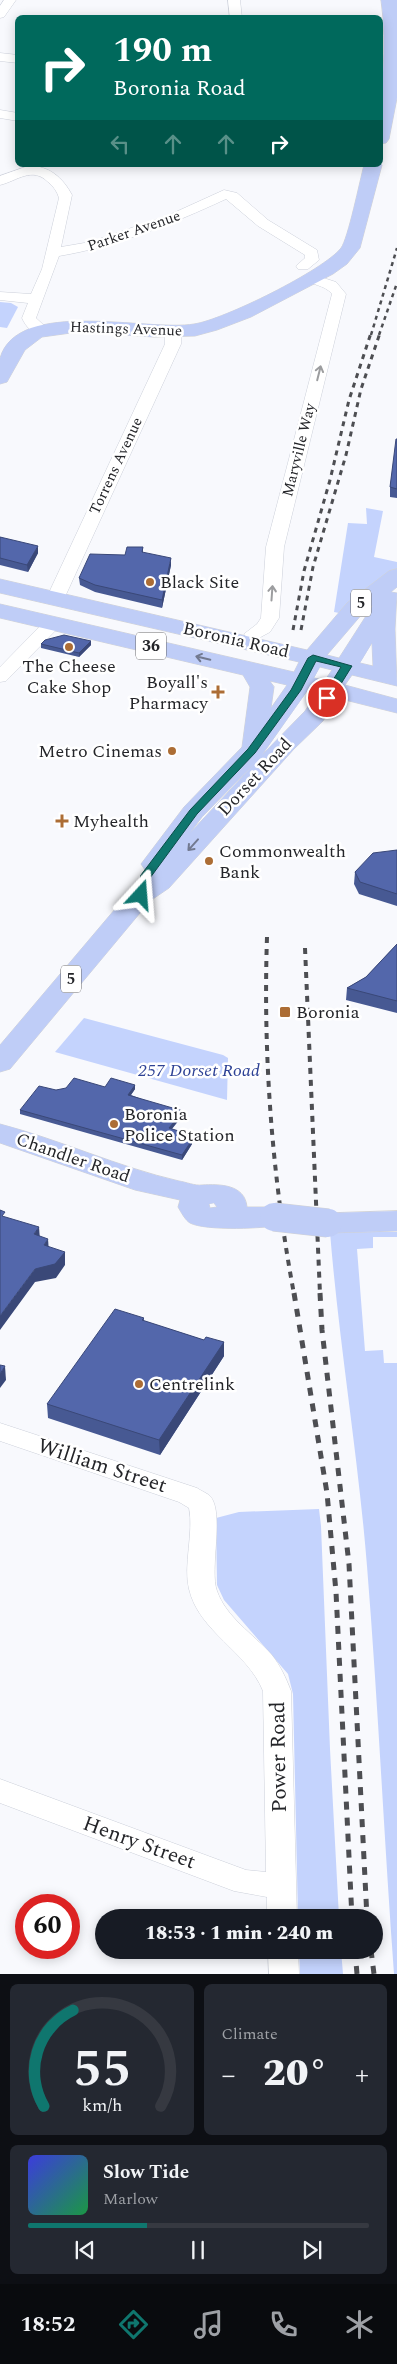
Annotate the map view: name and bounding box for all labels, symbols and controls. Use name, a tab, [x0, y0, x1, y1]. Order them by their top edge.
text: 190 m	[113, 24, 212, 77]
icon: right	[30, 35, 95, 100]
text: Boronia Road	[113, 72, 246, 105]
icon: left	[106, 130, 134, 158]
icon: ahead	[159, 130, 187, 158]
icon: ahead	[212, 130, 240, 158]
icon: right	[265, 130, 293, 158]
street label: Parker Avenue	[84, 204, 184, 258]
street label: Hastings Avenue	[70, 316, 182, 342]
one-way arrow	[315, 365, 324, 381]
street label: Maryville Way	[276, 400, 322, 499]
street label: Torrens Avenue	[83, 414, 149, 518]
place label: Black Site	[160, 569, 239, 596]
marker: Black Site	[144, 576, 156, 588]
one-way arrow	[267, 586, 276, 602]
road number: 5	[351, 590, 371, 616]
street label: Boronia Road	[180, 615, 292, 665]
road number: 36	[136, 632, 166, 659]
marker: The Cheese Cake Shop	[63, 641, 75, 653]
place label: The Cheese Cake Shop	[22, 653, 116, 701]
one-way arrow	[196, 653, 212, 662]
place label: Boyall's Pharmacy	[129, 669, 209, 717]
pin	[306, 677, 348, 719]
icon: arrive	[313, 684, 341, 712]
marker: Boyall's Pharmacy	[212, 686, 224, 698]
street label: Dorset Road	[211, 732, 299, 822]
place label: Metro Cinemas	[38, 738, 162, 765]
marker: Metro Cinemas	[166, 745, 178, 757]
place label: Myhealth	[73, 808, 149, 835]
marker: Myhealth	[55, 814, 69, 828]
one-way arrow	[187, 838, 198, 851]
place label: Commonwealth Bank	[219, 838, 346, 886]
marker: Commonwealth Bank	[203, 855, 215, 867]
position arrow	[114, 868, 166, 920]
road number: 5	[61, 966, 81, 992]
place label: Boronia	[296, 999, 360, 1026]
marker: Boronia	[278, 1005, 292, 1019]
park label: 257 Dorset Road	[137, 1057, 260, 1084]
place label: Boronia Police Station	[124, 1101, 235, 1149]
marker: Boronia Police Station	[108, 1118, 120, 1130]
street label: Chandler Road	[12, 1126, 134, 1190]
place label: Centrelink	[149, 1371, 235, 1398]
marker: Centrelink	[133, 1378, 145, 1390]
street label: William Street	[33, 1430, 171, 1502]
street label: Power Road	[262, 1701, 296, 1813]
street label: Henry Street	[78, 1808, 200, 1878]
speed limit sign: 60	[15, 1894, 80, 1959]
text: 18:53 · 1 min · 240 m	[145, 1919, 333, 1948]
text: Climate	[222, 2022, 278, 2046]
text: 55	[73, 2030, 131, 2109]
text: 20°	[263, 2045, 328, 2103]
text: −	[222, 2054, 236, 2097]
text: +	[355, 2054, 369, 2097]
text: km/h	[82, 2092, 122, 2119]
text: Slow Tide	[103, 2158, 189, 2187]
text: Marlow	[103, 2187, 158, 2211]
icon: previous	[71, 2236, 99, 2264]
icon: pause	[184, 2236, 212, 2264]
icon: next	[298, 2236, 326, 2264]
icon: directions	[116, 2307, 151, 2342]
icon: music	[191, 2307, 226, 2342]
icon: phone	[266, 2307, 301, 2342]
icon: climate	[342, 2307, 377, 2342]
text: 18:52	[20, 2308, 75, 2341]

